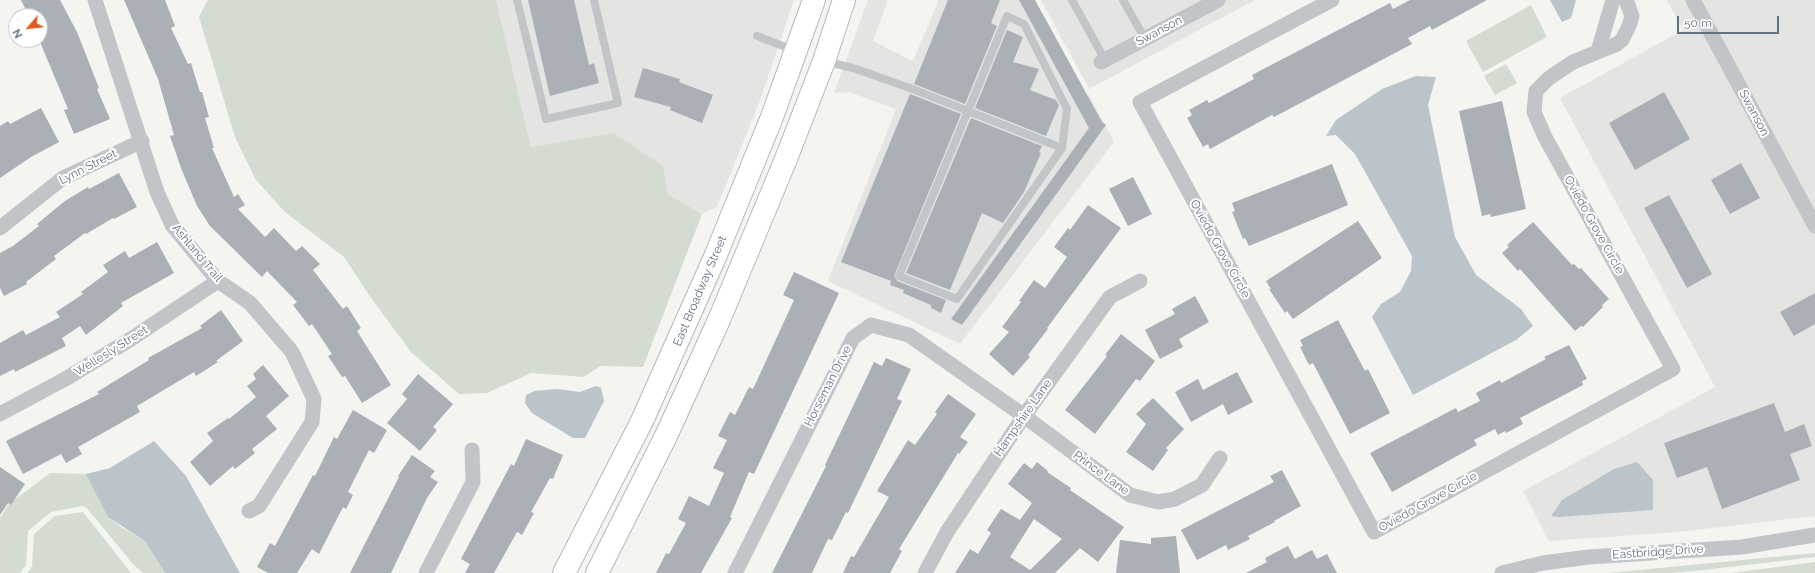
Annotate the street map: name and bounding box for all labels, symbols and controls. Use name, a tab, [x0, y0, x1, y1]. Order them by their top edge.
north arrow	[8, 8, 48, 48]
scale bar	[1679, 8, 1781, 34]
street label: Swanson	[1133, 13, 1185, 49]
text: 50 m	[1684, 16, 1712, 30]
text: N	[10, 27, 26, 40]
street label: Swanson	[1736, 87, 1772, 139]
street label: Lynn Street	[57, 146, 119, 188]
street label: Oviedo Grove Circle	[1561, 173, 1627, 277]
street label: Oviedo Grove Circle	[1187, 197, 1253, 301]
street label: Ashland Trail	[169, 221, 225, 285]
street label: East Broadway Street	[670, 234, 730, 348]
street label: Wellesly Street	[72, 323, 150, 379]
street label: Horseman Drive	[801, 343, 855, 429]
street label: Hampshire Lane	[991, 377, 1055, 459]
street label: Prince Lane	[1070, 448, 1132, 498]
street label: Oviedo Grove Circle	[1376, 469, 1480, 535]
street label: Eastbridge Drive	[1612, 542, 1704, 562]

